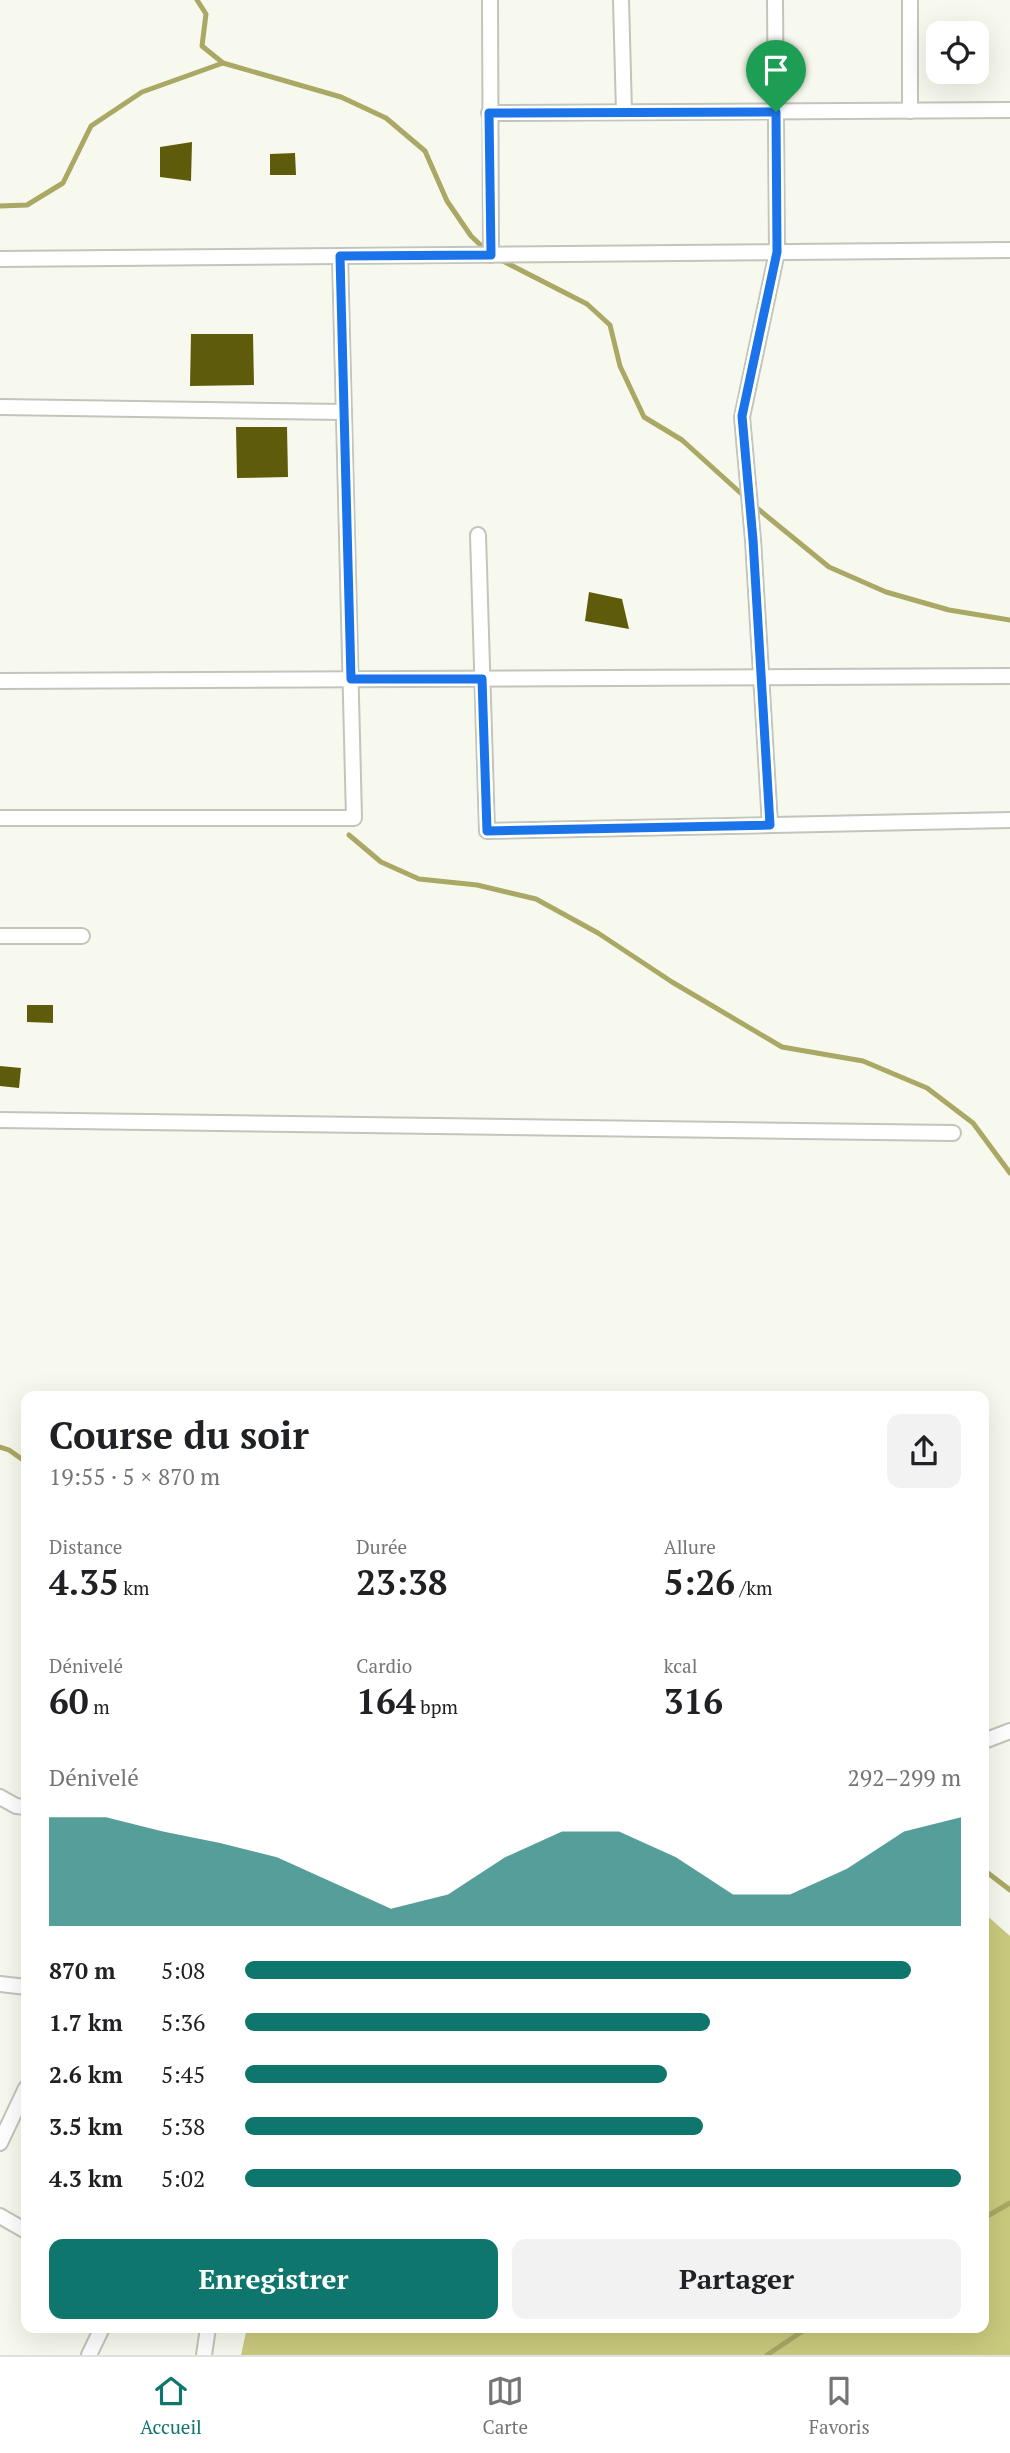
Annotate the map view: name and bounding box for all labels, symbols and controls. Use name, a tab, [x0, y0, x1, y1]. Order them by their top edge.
map controls	[926, 21, 989, 84]
button: locate	[926, 21, 989, 84]
pin	[746, 40, 806, 112]
icon: arrive	[757, 51, 795, 89]
text: Course du soir	[49, 1410, 309, 1460]
button: share	[887, 1414, 961, 1488]
text: 19:55 · 5 × 870 m	[49, 1461, 220, 1492]
text: Distance	[49, 1534, 122, 1559]
text: Durée	[356, 1534, 407, 1559]
text: Allure	[664, 1534, 716, 1559]
text: 4.35	[49, 1559, 119, 1605]
text: 23:38	[356, 1559, 447, 1605]
text: 5:26	[664, 1559, 735, 1605]
text: km	[119, 1575, 150, 1600]
text: /km	[735, 1575, 772, 1600]
text: Dénivelé	[49, 1653, 123, 1678]
text: Cardio	[356, 1653, 412, 1678]
text: kcal	[664, 1653, 697, 1678]
text: 60	[49, 1678, 89, 1724]
text: 164	[356, 1678, 416, 1724]
text: 316	[664, 1678, 723, 1724]
text: m	[89, 1694, 110, 1719]
text: bpm	[416, 1694, 458, 1719]
text: Dénivelé	[49, 1762, 139, 1793]
text: 292–299 m	[848, 1762, 961, 1793]
text: 870 m	[49, 1955, 115, 1986]
text: 5:08	[161, 1955, 205, 1986]
text: 1.7 km	[49, 2007, 123, 2038]
text: 5:36	[161, 2007, 205, 2038]
text: 2.6 km	[49, 2059, 123, 2090]
text: 5:45	[161, 2059, 205, 2090]
text: 3.5 km	[49, 2111, 123, 2142]
text: 5:38	[161, 2111, 205, 2142]
text: 4.3 km	[49, 2163, 123, 2194]
text: 5:02	[161, 2163, 205, 2194]
button: Enregistrer	[49, 2239, 498, 2319]
button: Partager	[512, 2239, 961, 2319]
tab: Accueil	[140, 2372, 202, 2439]
tab: Carte	[482, 2372, 528, 2439]
tab: Favoris	[809, 2372, 870, 2439]

